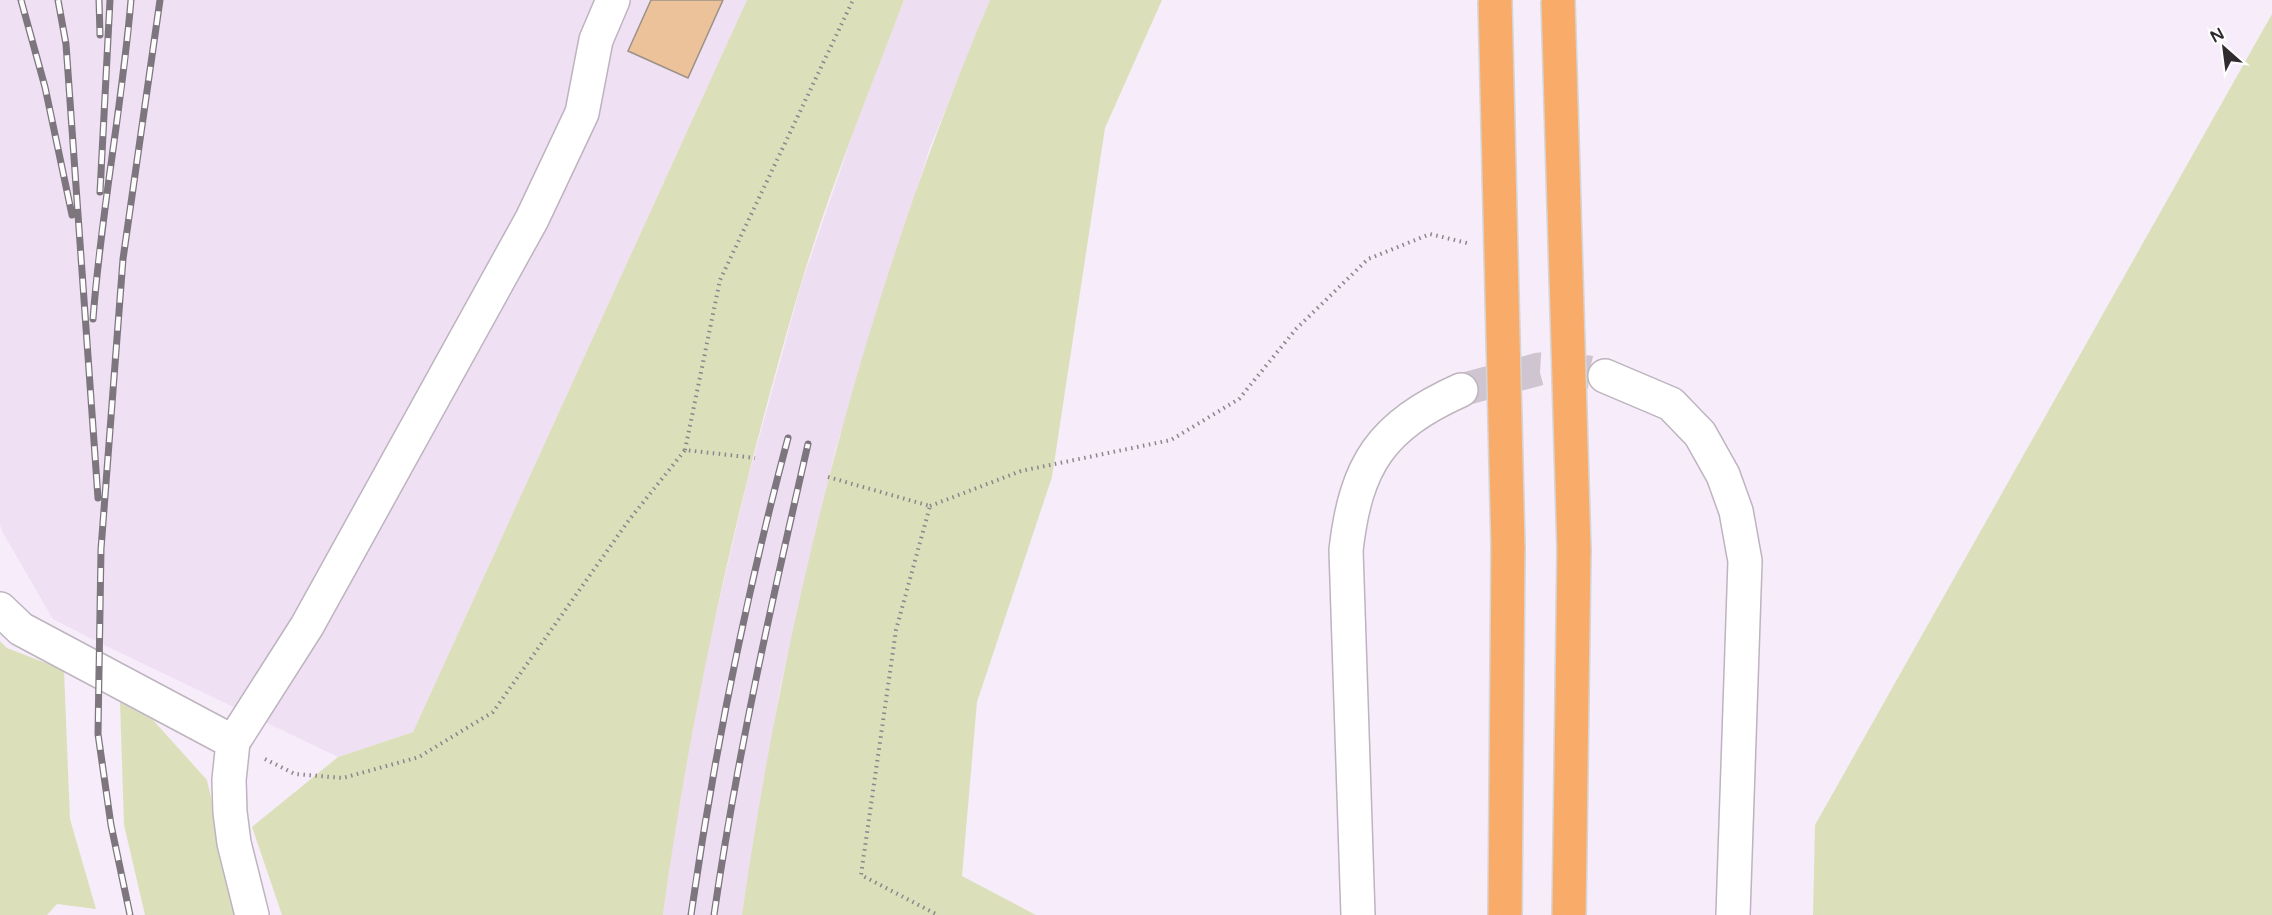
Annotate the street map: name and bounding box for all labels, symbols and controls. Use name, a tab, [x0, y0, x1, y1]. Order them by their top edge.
north arrow	[2194, 18, 2254, 78]
text: N	[2207, 24, 2228, 47]

